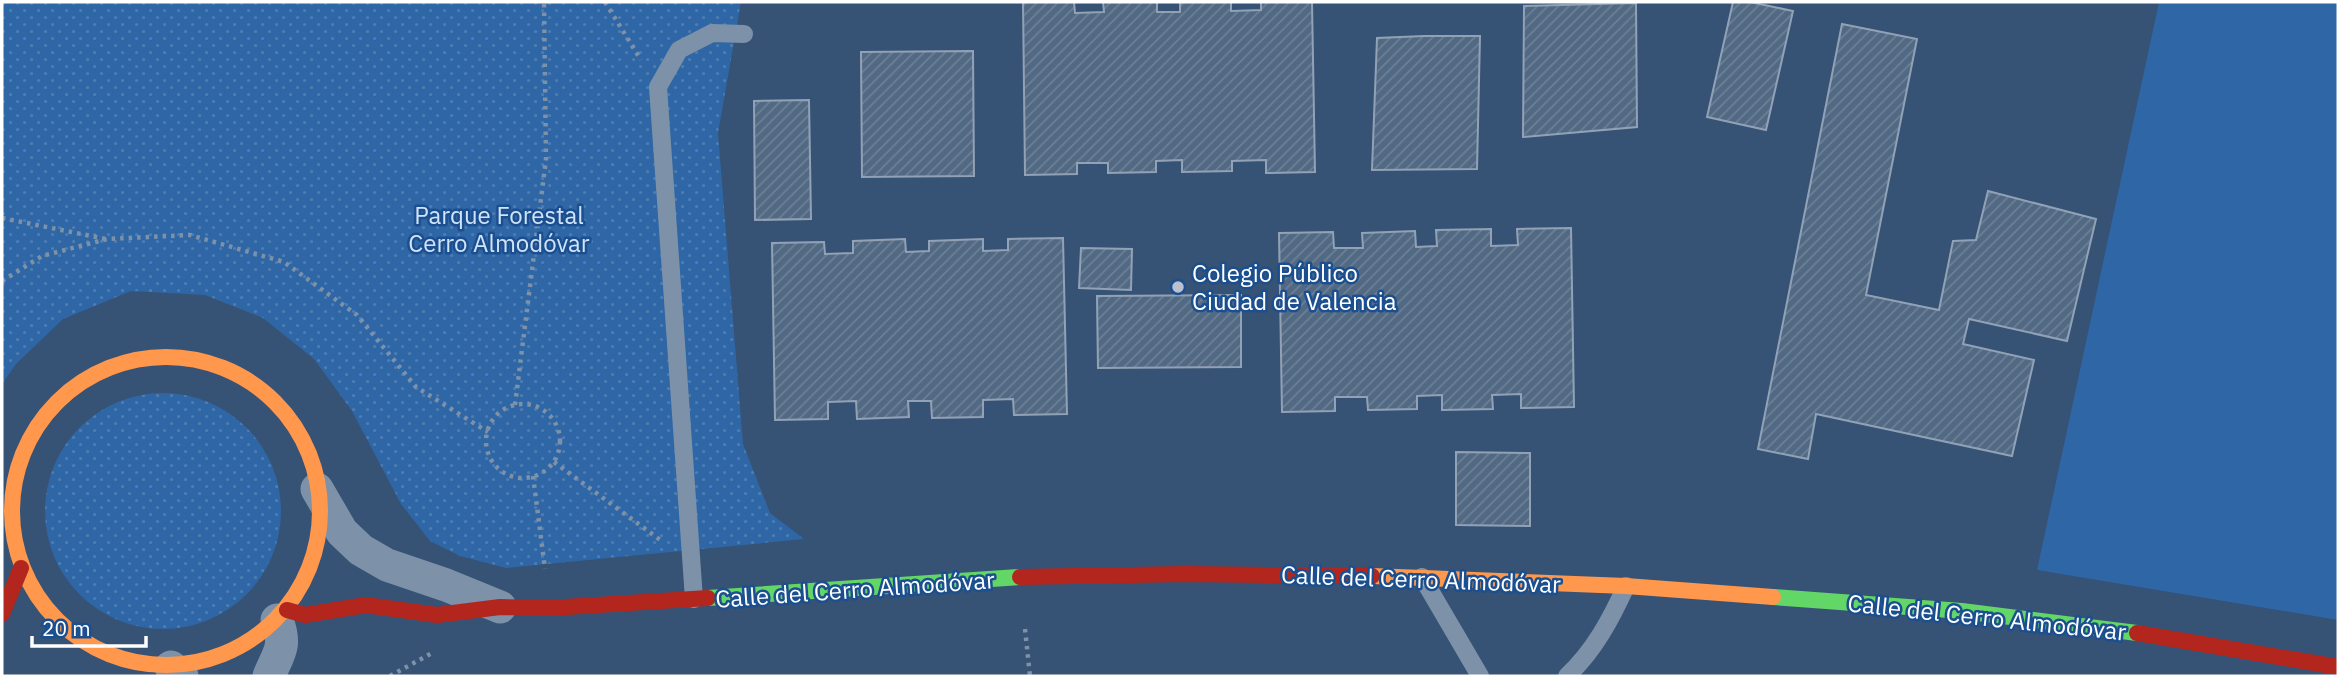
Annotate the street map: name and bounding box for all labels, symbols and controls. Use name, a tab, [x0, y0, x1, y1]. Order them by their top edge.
park label: Parque Forestal Cerro Almodóvar	[408, 199, 590, 259]
place label: Colegio Público Ciudad de Valencia	[1192, 257, 1397, 317]
marker: Colegio Público Ciudad de Valencia	[1170, 279, 1186, 295]
street label: Calle del Cerro Almodóvar	[1280, 558, 1562, 600]
street label: Calle del Cerro Almodóvar	[714, 563, 996, 615]
street label: Calle del Cerro Almodóvar	[1846, 586, 2128, 648]
scale bar	[32, 604, 145, 648]
text: 20 m	[42, 614, 91, 642]

